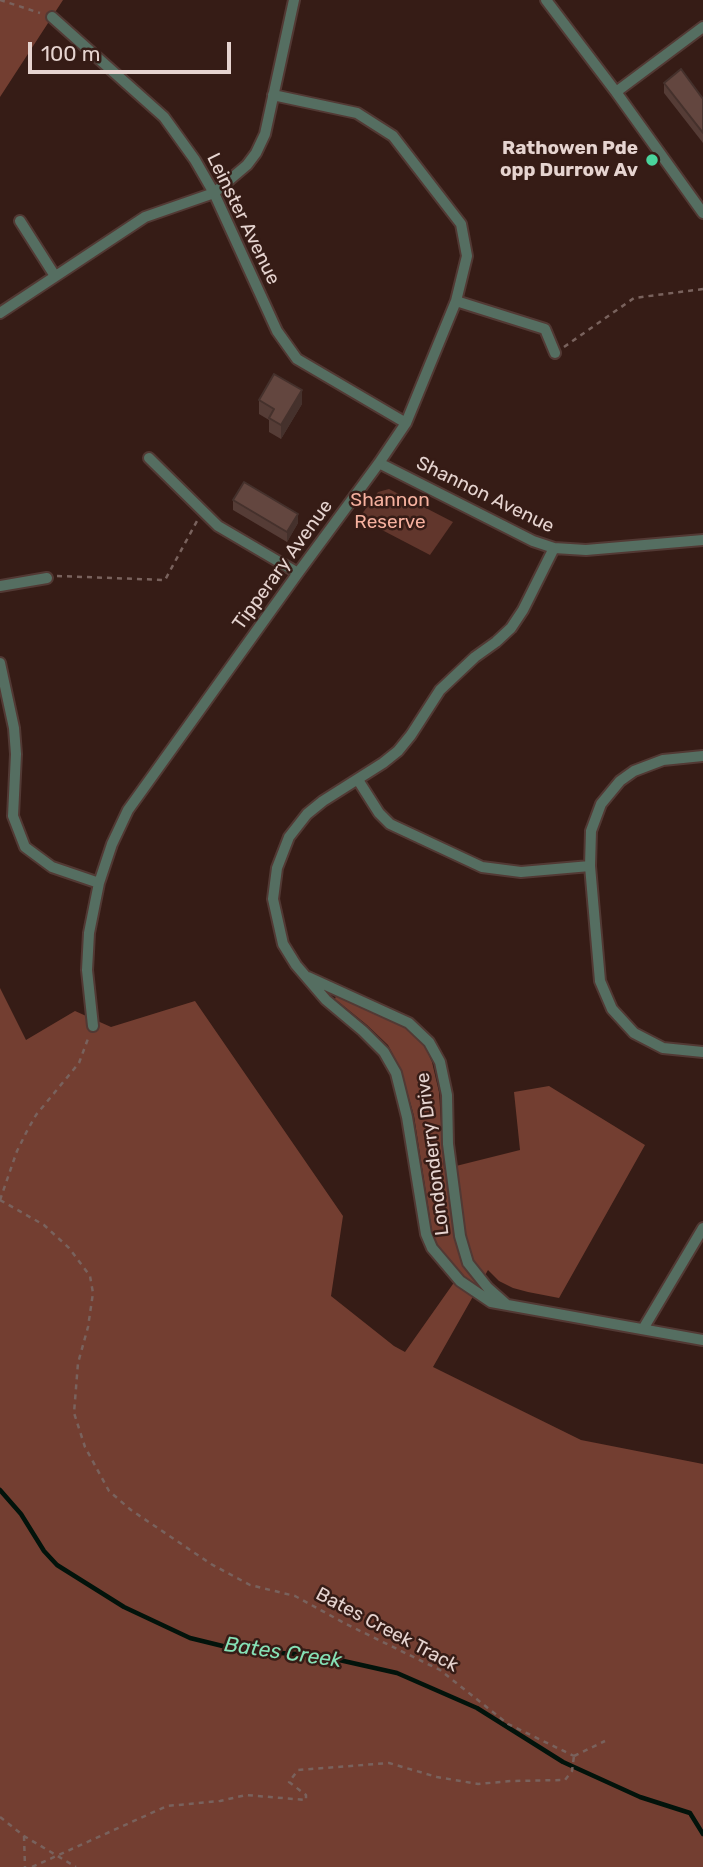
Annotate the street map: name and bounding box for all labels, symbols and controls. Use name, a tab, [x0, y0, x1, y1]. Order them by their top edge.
scale bar	[32, 28, 234, 72]
text: 100 m	[41, 41, 100, 66]
place label: Rathowen Pde opp Durrow Av	[500, 138, 638, 182]
street label: Leinster Avenue	[201, 150, 285, 288]
marker: Rathowen Pde opp Durrow Av	[644, 152, 660, 168]
street label: Shannon Avenue	[412, 452, 558, 538]
park label: Shannon Reserve	[350, 490, 430, 534]
street label: Tipperary Avenue	[228, 495, 338, 635]
street label: Londonderry Drive	[412, 1071, 454, 1237]
street label: Bates Creek Track	[312, 1583, 462, 1677]
water label: Bates Creek	[223, 1632, 343, 1674]

